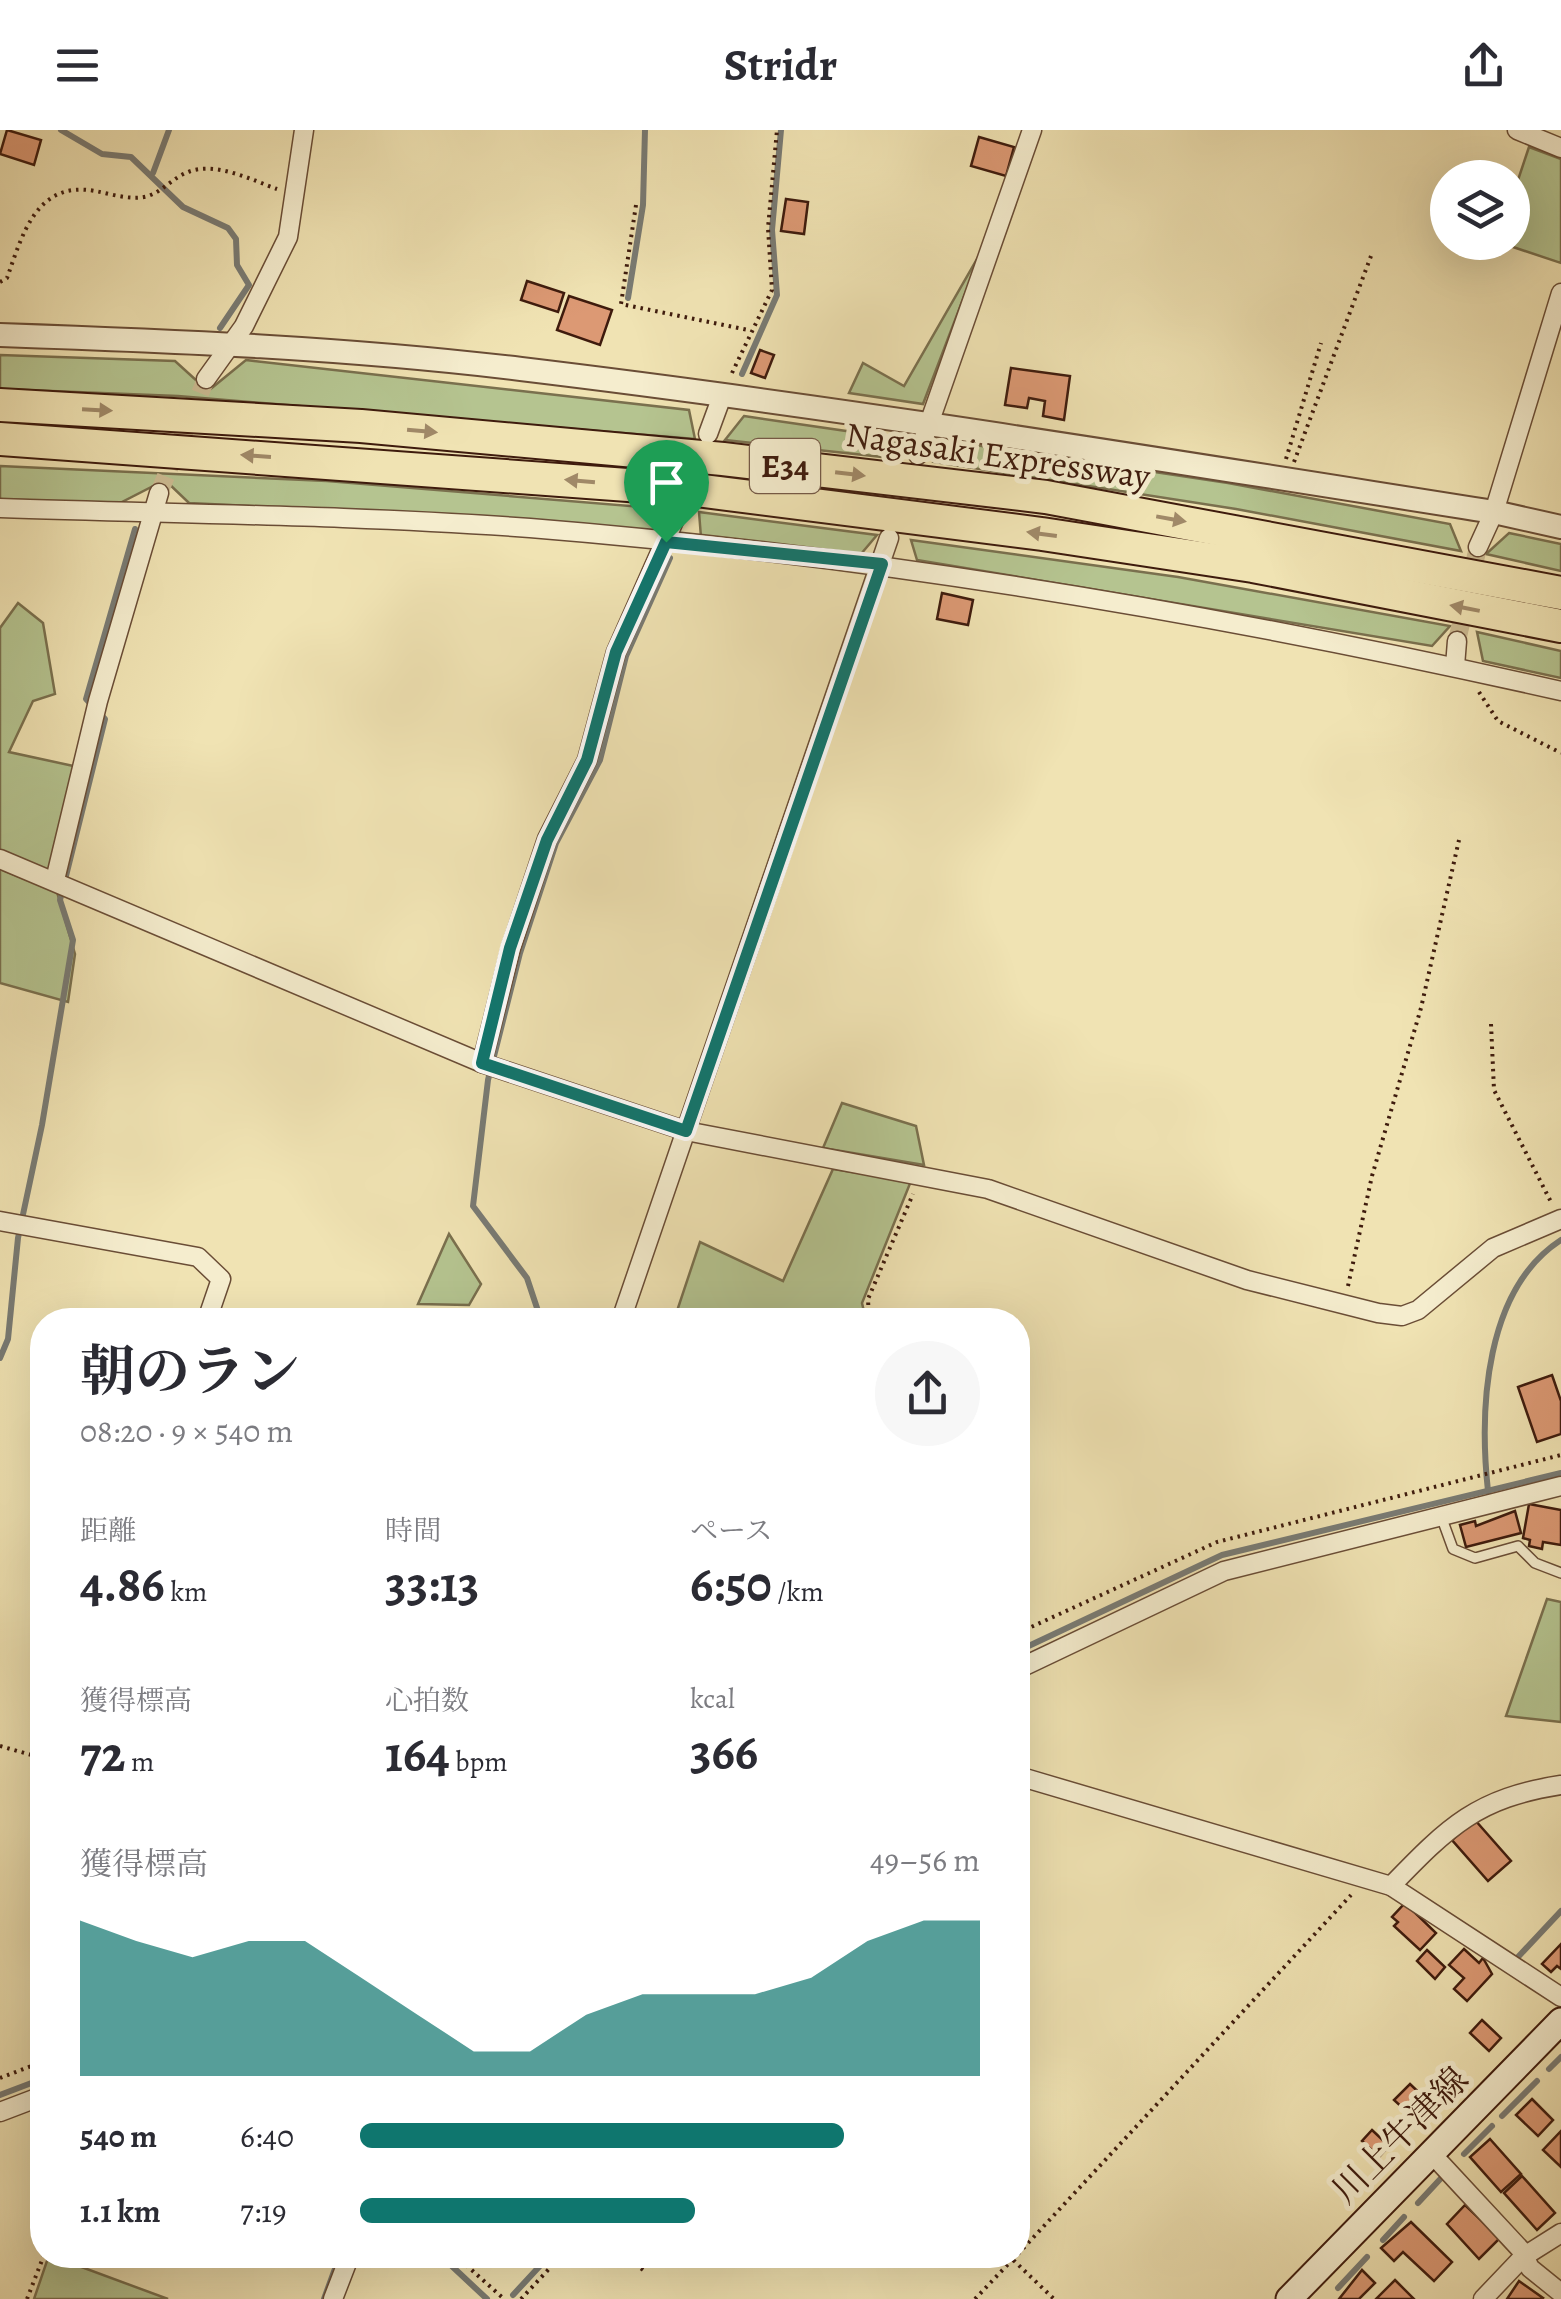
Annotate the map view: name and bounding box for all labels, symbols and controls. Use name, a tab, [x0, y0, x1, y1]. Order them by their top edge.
text: Stridr	[724, 34, 837, 96]
icon: menu	[50, 38, 105, 93]
icon: share	[1456, 38, 1511, 93]
map controls	[1430, 160, 1530, 260]
button: layers	[1430, 160, 1530, 260]
one-way arrow	[82, 402, 114, 418]
street label: Nagasaki Expressway	[843, 410, 1154, 500]
one-way arrow	[406, 424, 438, 440]
road number: E34	[750, 439, 820, 493]
pin	[624, 440, 709, 543]
one-way arrow	[239, 447, 271, 463]
icon: arrive	[639, 455, 694, 510]
one-way arrow	[834, 466, 866, 482]
one-way arrow	[563, 473, 595, 489]
one-way arrow	[1156, 512, 1187, 527]
one-way arrow	[1025, 525, 1057, 541]
one-way arrow	[1449, 599, 1480, 615]
text: 朝のラン	[80, 1334, 300, 1409]
button: share	[875, 1341, 980, 1446]
text: 08:20 · 9 × 540 m	[80, 1409, 293, 1453]
text: 距離	[80, 1512, 136, 1550]
text: 時間	[385, 1512, 441, 1550]
text: ペース	[690, 1512, 773, 1550]
text: 4.86	[80, 1550, 165, 1618]
text: 33:13	[385, 1550, 479, 1618]
text: 6:50	[690, 1550, 772, 1618]
text: km	[165, 1573, 207, 1611]
text: /km	[772, 1573, 824, 1611]
text: kcal	[690, 1680, 735, 1718]
text: 獲得標高	[80, 1682, 192, 1720]
text: 心拍数	[385, 1682, 469, 1720]
text: 366	[690, 1718, 758, 1786]
text: 72	[80, 1720, 126, 1788]
text: 164	[385, 1720, 450, 1788]
text: m	[126, 1743, 154, 1781]
text: bpm	[450, 1743, 508, 1781]
text: 49–56 m	[870, 1838, 980, 1882]
text: 獲得標高	[80, 1842, 208, 1886]
street label: 川上牛津線	[1321, 2056, 1479, 2214]
text: 540 m	[80, 2114, 157, 2158]
text: 6:40	[240, 2114, 294, 2158]
text: 1.1 km	[80, 2189, 161, 2233]
text: 7:19	[240, 2189, 287, 2233]

